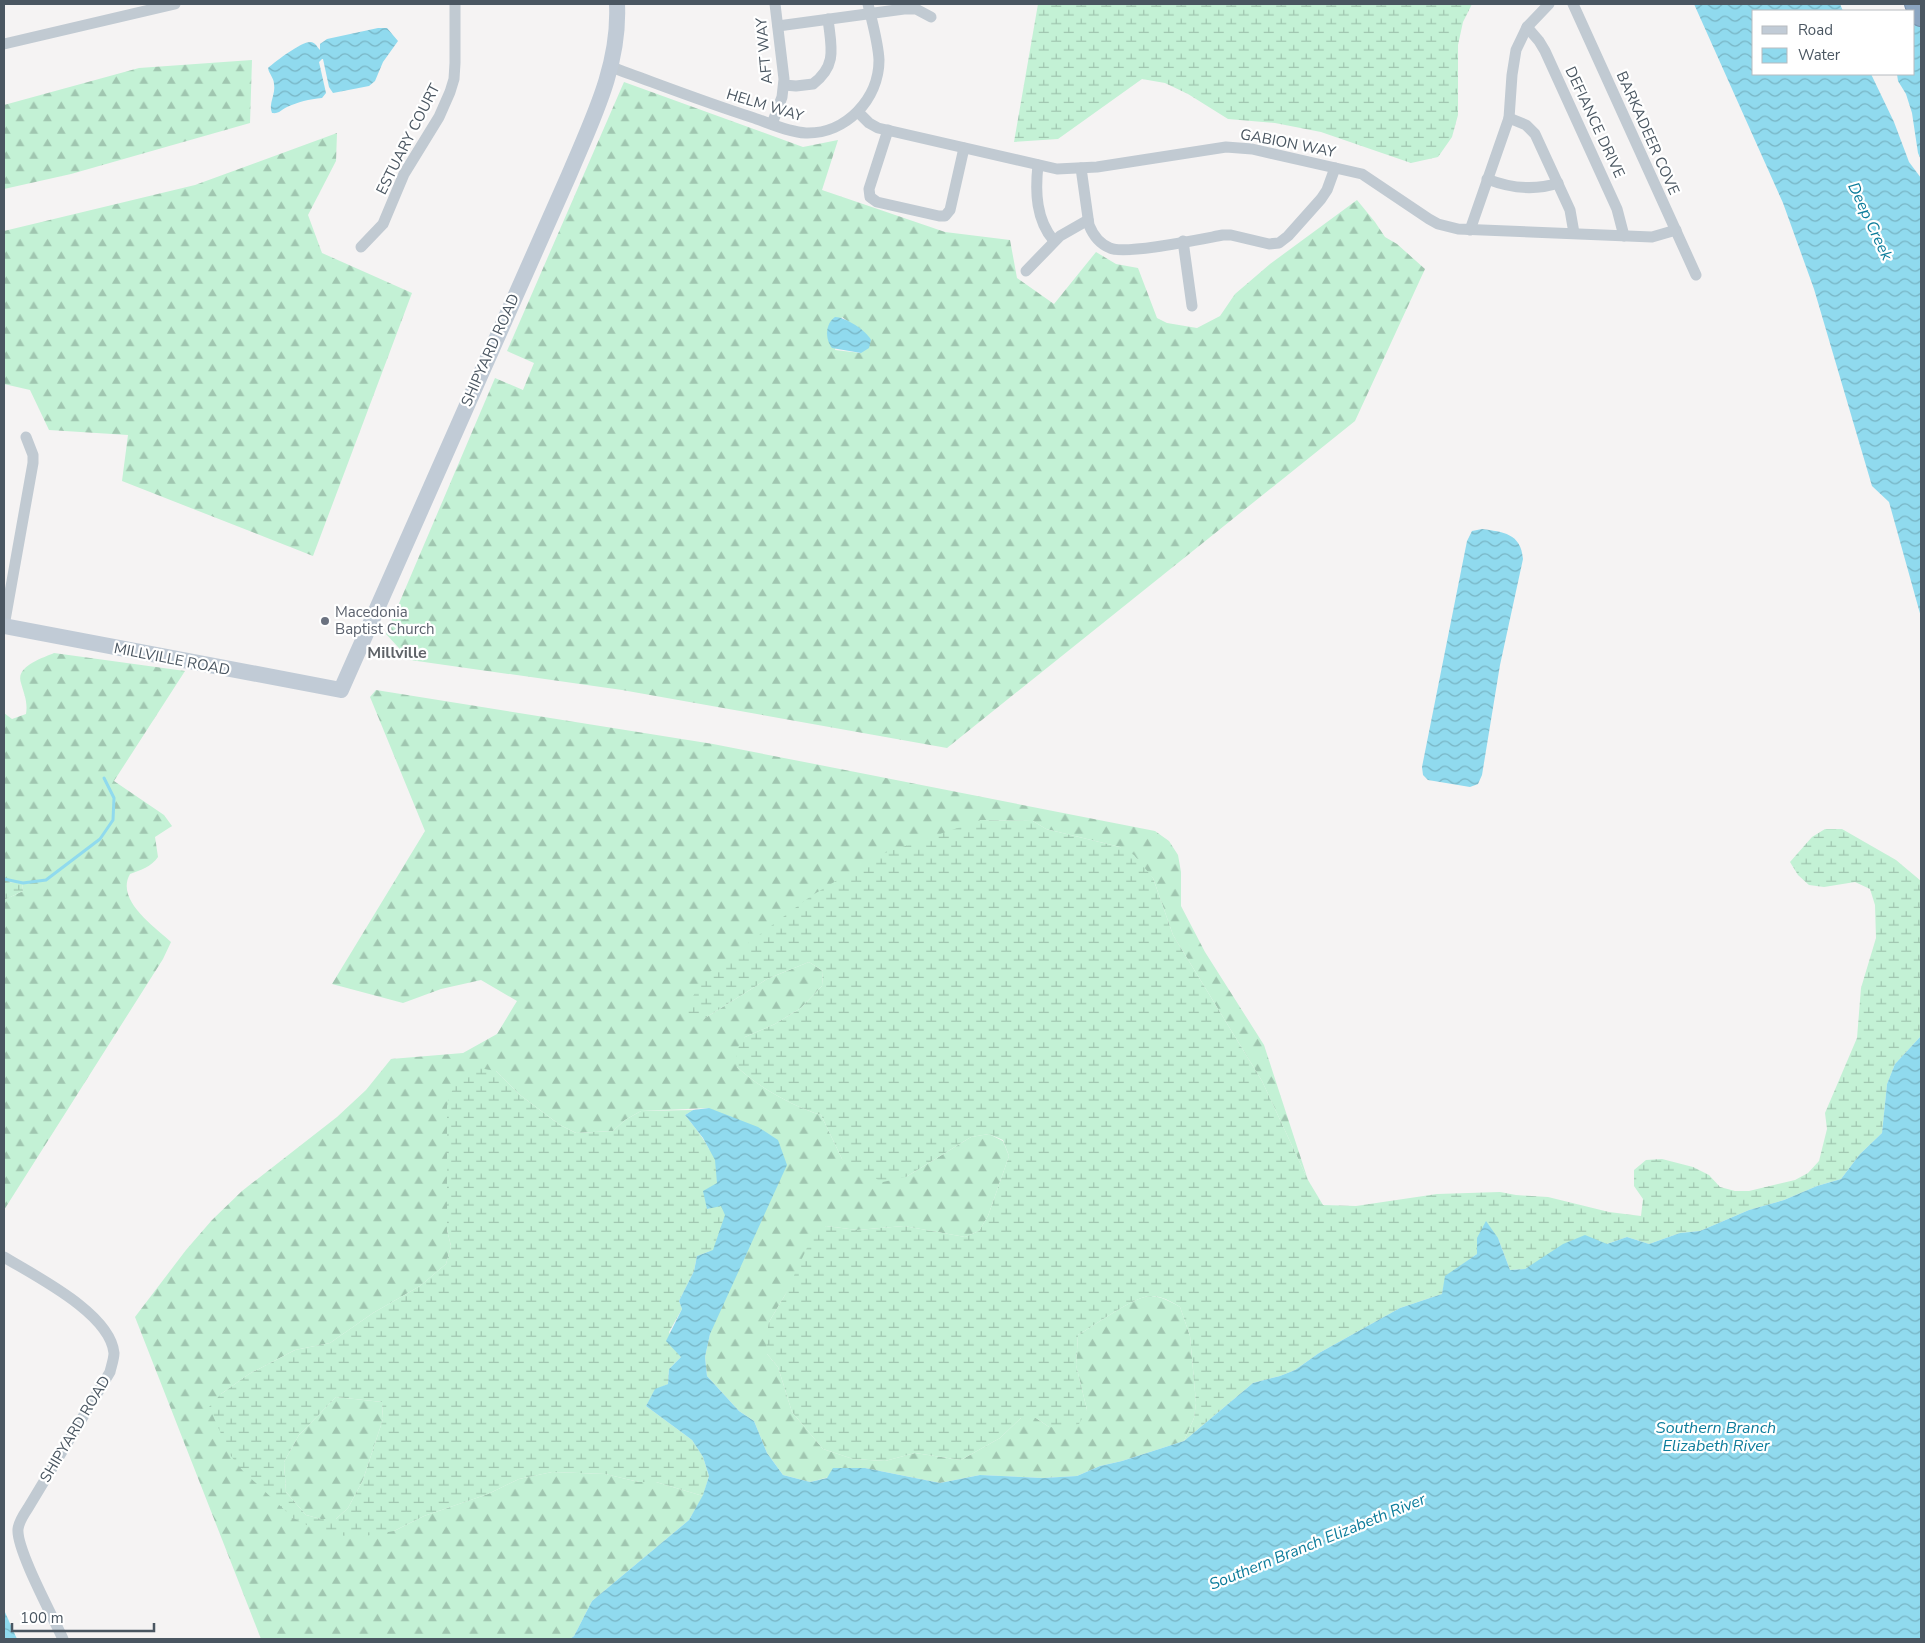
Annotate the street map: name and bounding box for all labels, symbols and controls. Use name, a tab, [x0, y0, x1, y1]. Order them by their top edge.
legend	[1752, 10, 1915, 75]
street label: AFT WAY	[751, 16, 777, 85]
text: Road	[1798, 20, 1833, 40]
text: Water	[1798, 45, 1841, 65]
street label: DEFIANCE DRIVE	[1560, 63, 1630, 181]
street label: BARKADEER COVE	[1612, 68, 1684, 198]
street label: ESTUARY COURT	[371, 80, 445, 198]
street label: HELM WAY	[724, 84, 807, 127]
street label: GABION WAY	[1239, 124, 1338, 162]
water label: Deep Creek	[1842, 179, 1898, 265]
street label: SHIPYARD ROAD	[456, 291, 524, 409]
place label: Macedonia Baptist Church	[335, 602, 435, 639]
marker: Macedonia Baptist Church	[319, 615, 331, 627]
street label: MILLVILLE ROAD	[112, 638, 232, 680]
district label: Millville	[367, 642, 427, 664]
street label: SHIPYARD ROAD	[35, 1372, 115, 1486]
water label: Southern Branch Elizabeth River	[1656, 1417, 1776, 1457]
water label: Southern Branch Elizabeth River	[1206, 1488, 1430, 1595]
scale bar	[12, 1600, 155, 1632]
text: 100 m	[20, 1608, 64, 1628]

